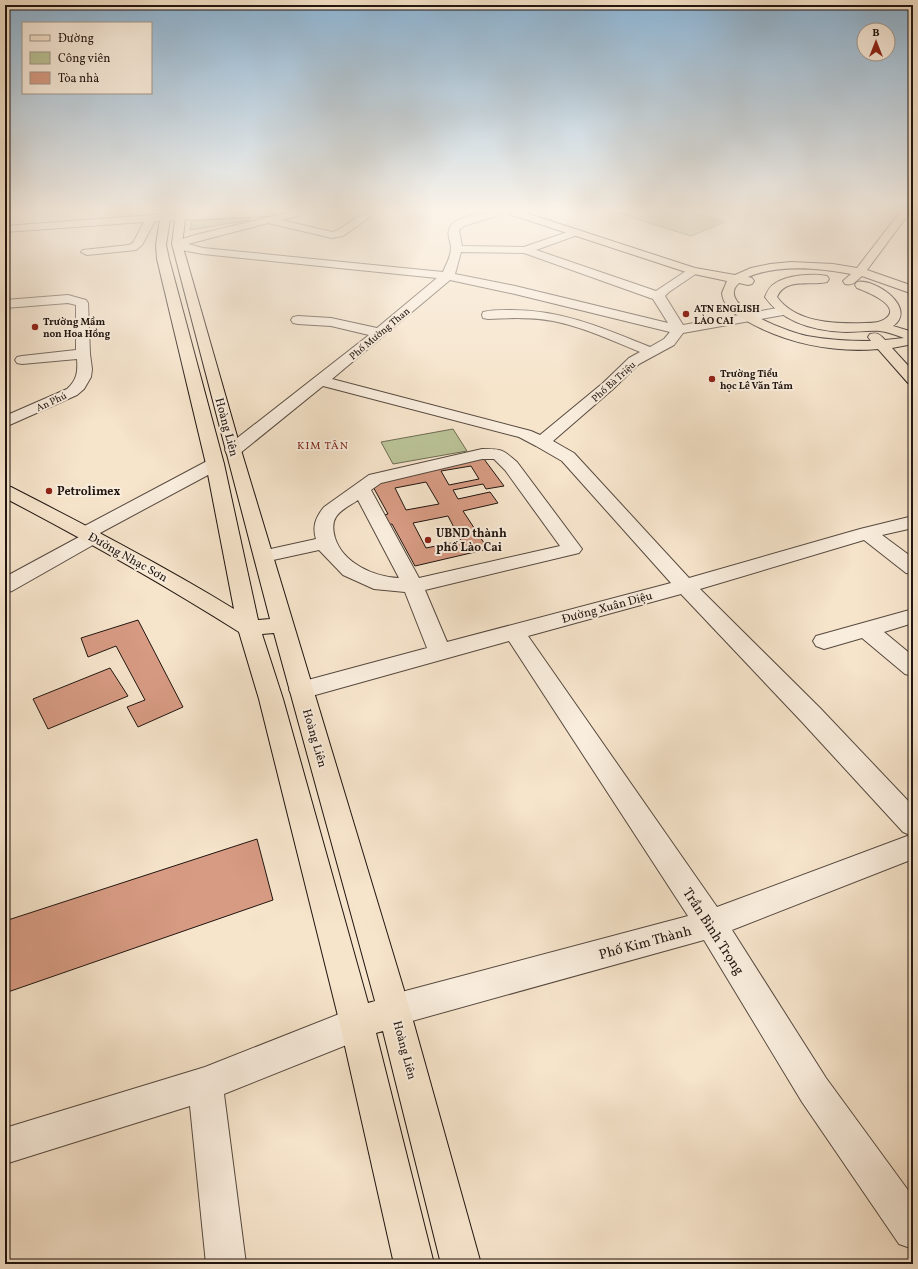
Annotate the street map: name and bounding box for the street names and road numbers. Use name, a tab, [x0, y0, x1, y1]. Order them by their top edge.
street label: Phố Mường Than	[346, 304, 413, 363]
street label: Phố Bà Triệu	[589, 358, 639, 405]
street label: An Phú	[34, 389, 69, 415]
street label: Hoàng Liên	[211, 396, 242, 458]
street label: Đường Nhạc Sơn	[85, 529, 170, 586]
street label: Đường Xuân Diệu	[560, 588, 655, 628]
street label: Hoàng Liên	[298, 707, 330, 769]
street label: Trần Bình Trọng	[678, 885, 748, 979]
street label: Phố Kim Thành	[597, 922, 694, 965]
street label: Hoàng Liên	[389, 1019, 420, 1081]

